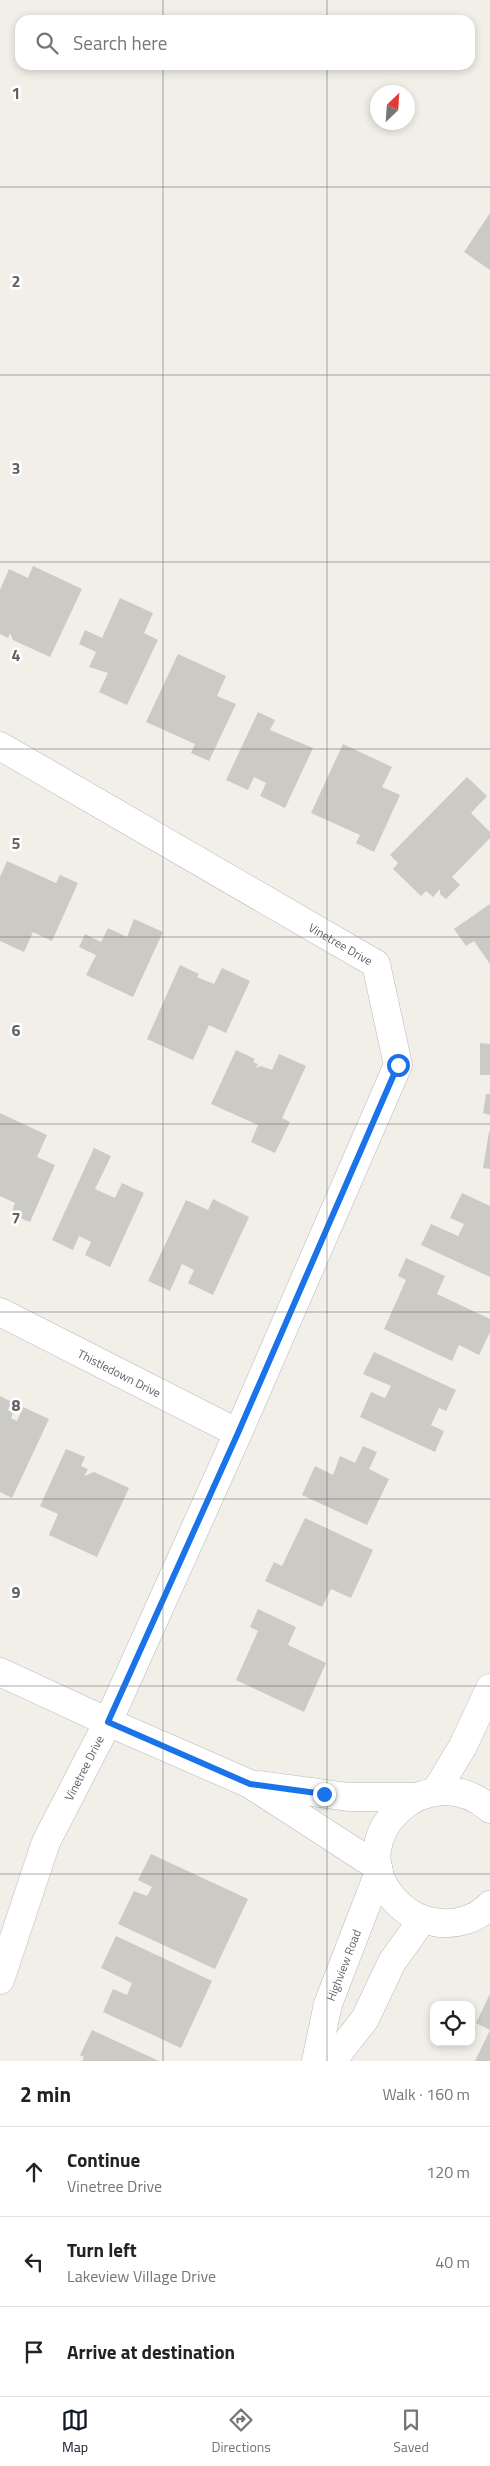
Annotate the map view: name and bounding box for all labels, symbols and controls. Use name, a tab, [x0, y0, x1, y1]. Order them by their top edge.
search box	[15, 15, 475, 70]
text: Search here	[73, 28, 167, 57]
icon: search	[33, 29, 61, 57]
text: 1	[12, 81, 20, 105]
north arrow	[370, 85, 415, 130]
text: 2	[12, 269, 20, 293]
text: 3	[12, 456, 20, 480]
text: 4	[12, 643, 21, 667]
text: 5	[12, 831, 21, 855]
street label: Vinetree Drive	[305, 917, 377, 970]
text: 6	[12, 1018, 21, 1042]
route start	[387, 1054, 410, 1077]
text: 7	[12, 1206, 20, 1230]
street label: Thistledown Drive	[74, 1344, 164, 1402]
text: 8	[12, 1393, 21, 1417]
text: 9	[12, 1580, 21, 1604]
street label: Vinetree Drive	[59, 1732, 109, 1804]
route end	[313, 1783, 336, 1806]
street label: Highview Road	[321, 1926, 366, 2004]
map controls	[430, 2001, 475, 2046]
button: locate	[430, 2001, 475, 2046]
text: 2 min	[20, 2078, 71, 2110]
text: Walk · 160 m	[382, 2082, 470, 2106]
text: Continue	[67, 2145, 140, 2174]
icon: ahead	[20, 2158, 48, 2186]
text: 120 m	[426, 2160, 470, 2184]
text: Vinetree Drive	[67, 2174, 162, 2198]
text: Turn left	[67, 2235, 137, 2264]
icon: left	[20, 2248, 48, 2276]
text: 40 m	[435, 2250, 470, 2274]
text: Lakeview Village Drive	[67, 2264, 216, 2288]
text: Arrive at destination	[67, 2337, 235, 2366]
icon: arrive	[20, 2338, 48, 2366]
tab: Map	[61, 2406, 89, 2457]
tab: Directions	[211, 2406, 271, 2457]
tab: Saved	[393, 2406, 429, 2457]

